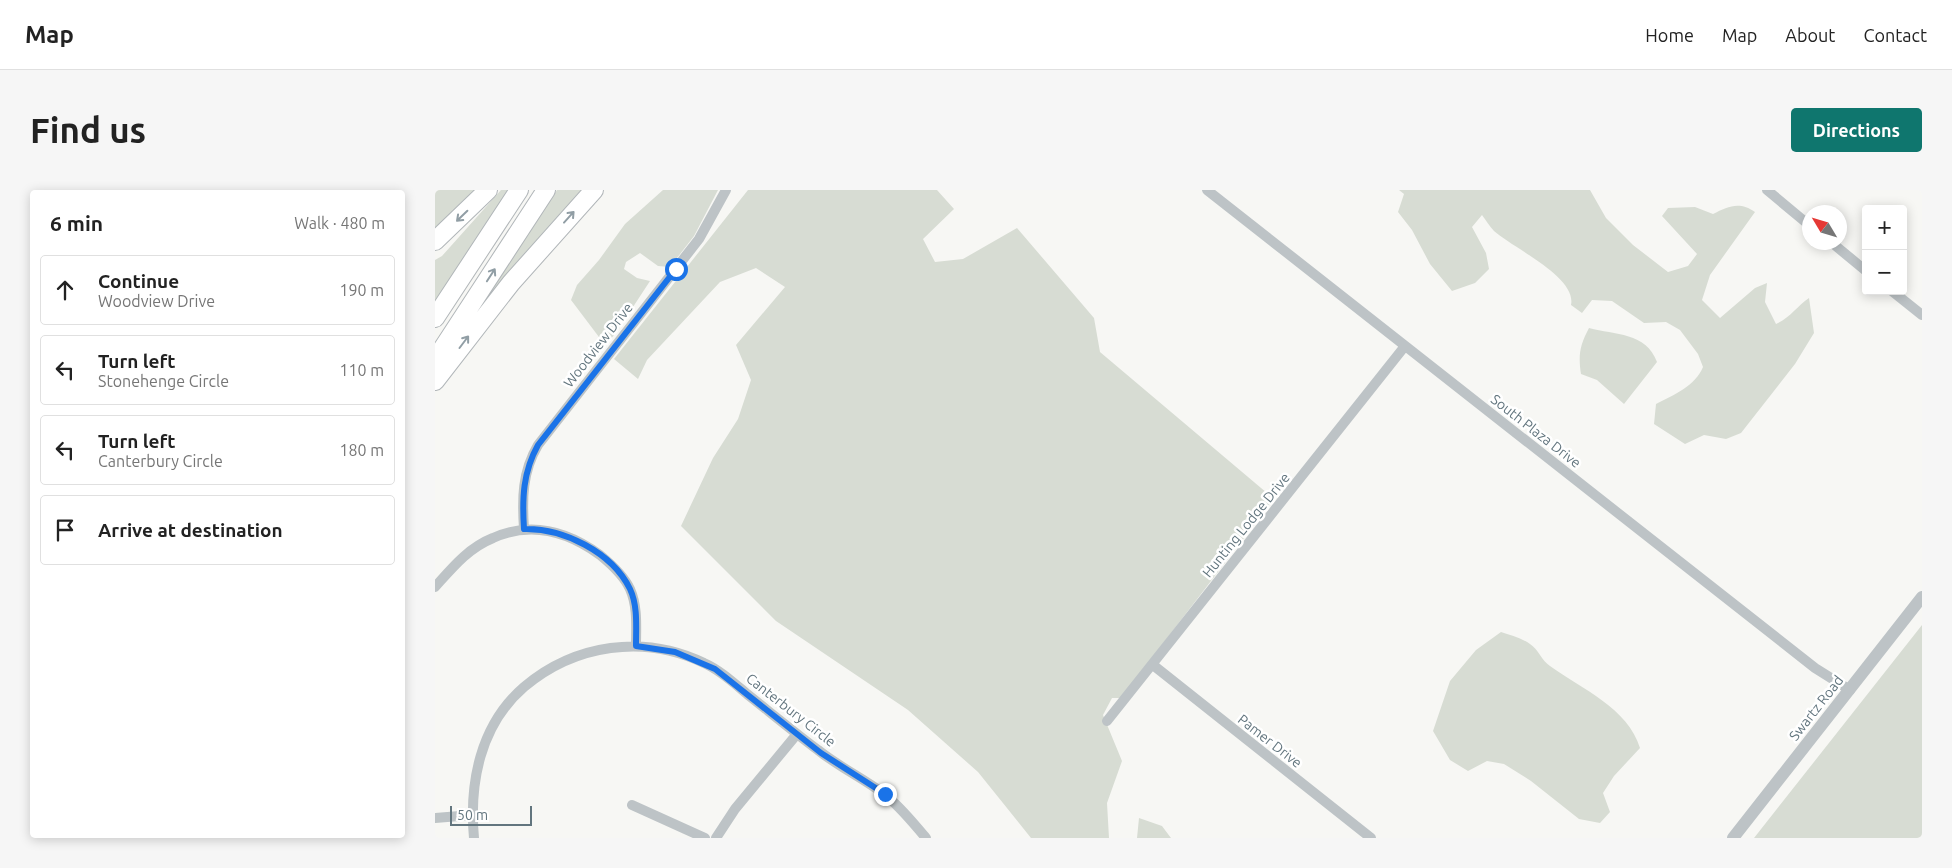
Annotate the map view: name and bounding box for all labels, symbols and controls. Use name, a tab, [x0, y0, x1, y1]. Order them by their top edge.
text: Map	[25, 21, 74, 48]
text: Home	[1645, 25, 1694, 45]
text: Map	[1722, 25, 1757, 45]
text: About	[1785, 25, 1835, 45]
text: Contact	[1863, 25, 1927, 45]
button: Directions	[1791, 108, 1922, 152]
text: Find us	[30, 110, 146, 150]
north arrow	[1802, 205, 1847, 250]
map controls	[1862, 205, 1907, 295]
button: +	[1862, 205, 1907, 250]
one-way arrow	[456, 210, 468, 222]
text: 6 min	[50, 211, 103, 235]
one-way arrow	[563, 211, 575, 224]
text: Walk · 480 m	[294, 214, 385, 232]
button: −	[1862, 250, 1907, 295]
route start	[665, 258, 688, 281]
one-way arrow	[485, 268, 496, 282]
text: Continue	[98, 270, 179, 292]
icon: ahead	[51, 276, 79, 304]
text: 190 m	[339, 281, 384, 299]
text: Woodview Drive	[98, 292, 215, 310]
street label: Woodview Drive	[560, 300, 636, 390]
one-way arrow	[459, 335, 469, 349]
text: Turn left	[98, 350, 176, 372]
icon: left	[51, 356, 79, 384]
text: 110 m	[339, 361, 384, 379]
text: Stonehenge Circle	[98, 372, 229, 390]
street label: South Plaza Drive	[1488, 391, 1584, 471]
text: Turn left	[98, 430, 176, 452]
icon: left	[51, 436, 79, 464]
text: 180 m	[339, 441, 384, 459]
text: Canterbury Circle	[98, 452, 223, 470]
street label: Hunting Lodge Drive	[1199, 470, 1293, 580]
icon: arrive	[51, 516, 79, 544]
text: Arrive at destination	[98, 519, 283, 541]
street label: Canterbury Circle	[743, 670, 839, 750]
street label: Swartz Road	[1786, 672, 1846, 744]
street label: Pamer Drive	[1235, 711, 1305, 771]
route end	[874, 783, 897, 806]
scale bar	[450, 803, 533, 826]
text: 50 m	[457, 807, 488, 823]

